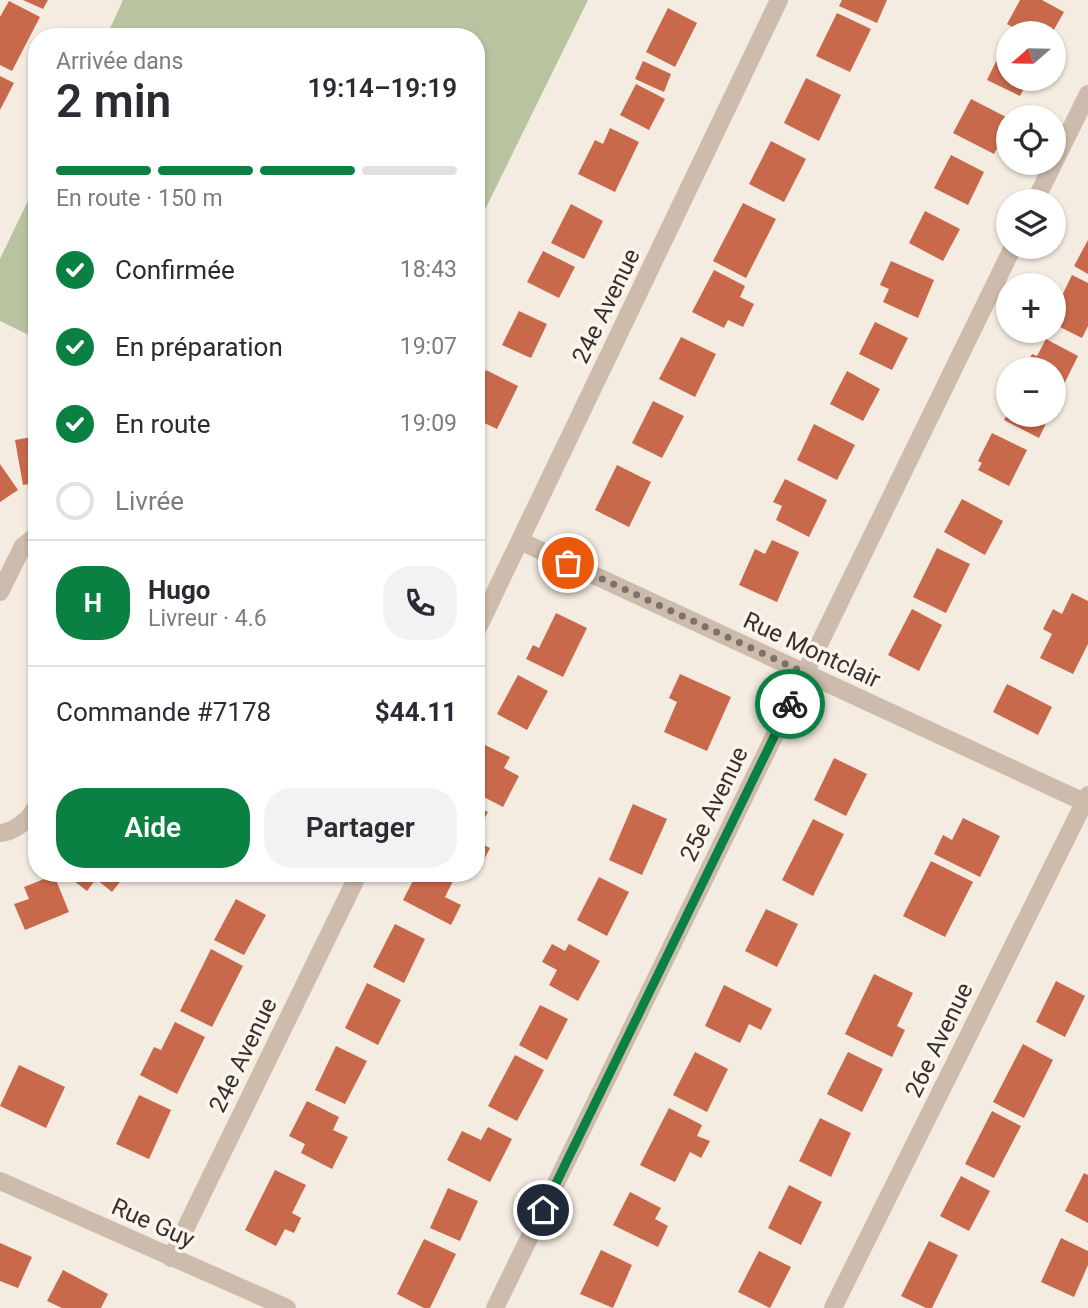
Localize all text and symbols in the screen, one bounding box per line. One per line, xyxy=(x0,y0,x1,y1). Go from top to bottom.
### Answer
north arrow xyxy=(996,21,1066,91)
map controls xyxy=(996,21,1066,427)
text: Arrivée dans xyxy=(56,48,183,75)
text: 19:14–19:19 xyxy=(307,73,457,103)
text: 2 min xyxy=(56,74,171,128)
button: locate xyxy=(996,105,1066,175)
text: En route · 150 m xyxy=(56,185,223,212)
button: layers xyxy=(996,189,1066,259)
street label: 24e Avenue xyxy=(566,244,646,368)
icon: check xyxy=(56,251,94,289)
text: Confirmée xyxy=(115,255,235,285)
text: 18:43 xyxy=(400,256,457,283)
button: + xyxy=(996,273,1066,343)
icon: check xyxy=(56,328,94,366)
text: En préparation xyxy=(115,332,283,362)
text: 19:07 xyxy=(400,333,457,360)
button: − xyxy=(996,357,1066,427)
icon: check xyxy=(56,405,94,443)
text: En route xyxy=(115,409,211,439)
text: 19:09 xyxy=(400,410,457,437)
text: Livrée xyxy=(115,486,184,516)
pin xyxy=(538,533,598,593)
icon: bag xyxy=(549,544,587,582)
button: phone xyxy=(383,566,457,640)
text: Hugo xyxy=(148,575,210,605)
text: H xyxy=(84,588,102,618)
text: Livreur · 4.6 xyxy=(148,605,267,632)
street label: Rue Montclair xyxy=(739,606,885,694)
courier xyxy=(755,669,825,739)
icon: bike xyxy=(771,685,809,723)
text: Commande #7178 xyxy=(56,697,271,727)
text: $44.11 xyxy=(375,697,457,727)
street label: 25e Avenue xyxy=(674,742,754,866)
button: Aide xyxy=(56,788,250,868)
button: Partager xyxy=(264,788,457,868)
street label: 26e Avenue xyxy=(899,978,979,1102)
street label: 24e Avenue xyxy=(203,993,283,1117)
pin xyxy=(513,1180,573,1240)
icon: home xyxy=(524,1191,562,1229)
street label: Rue Guy xyxy=(107,1192,199,1254)

